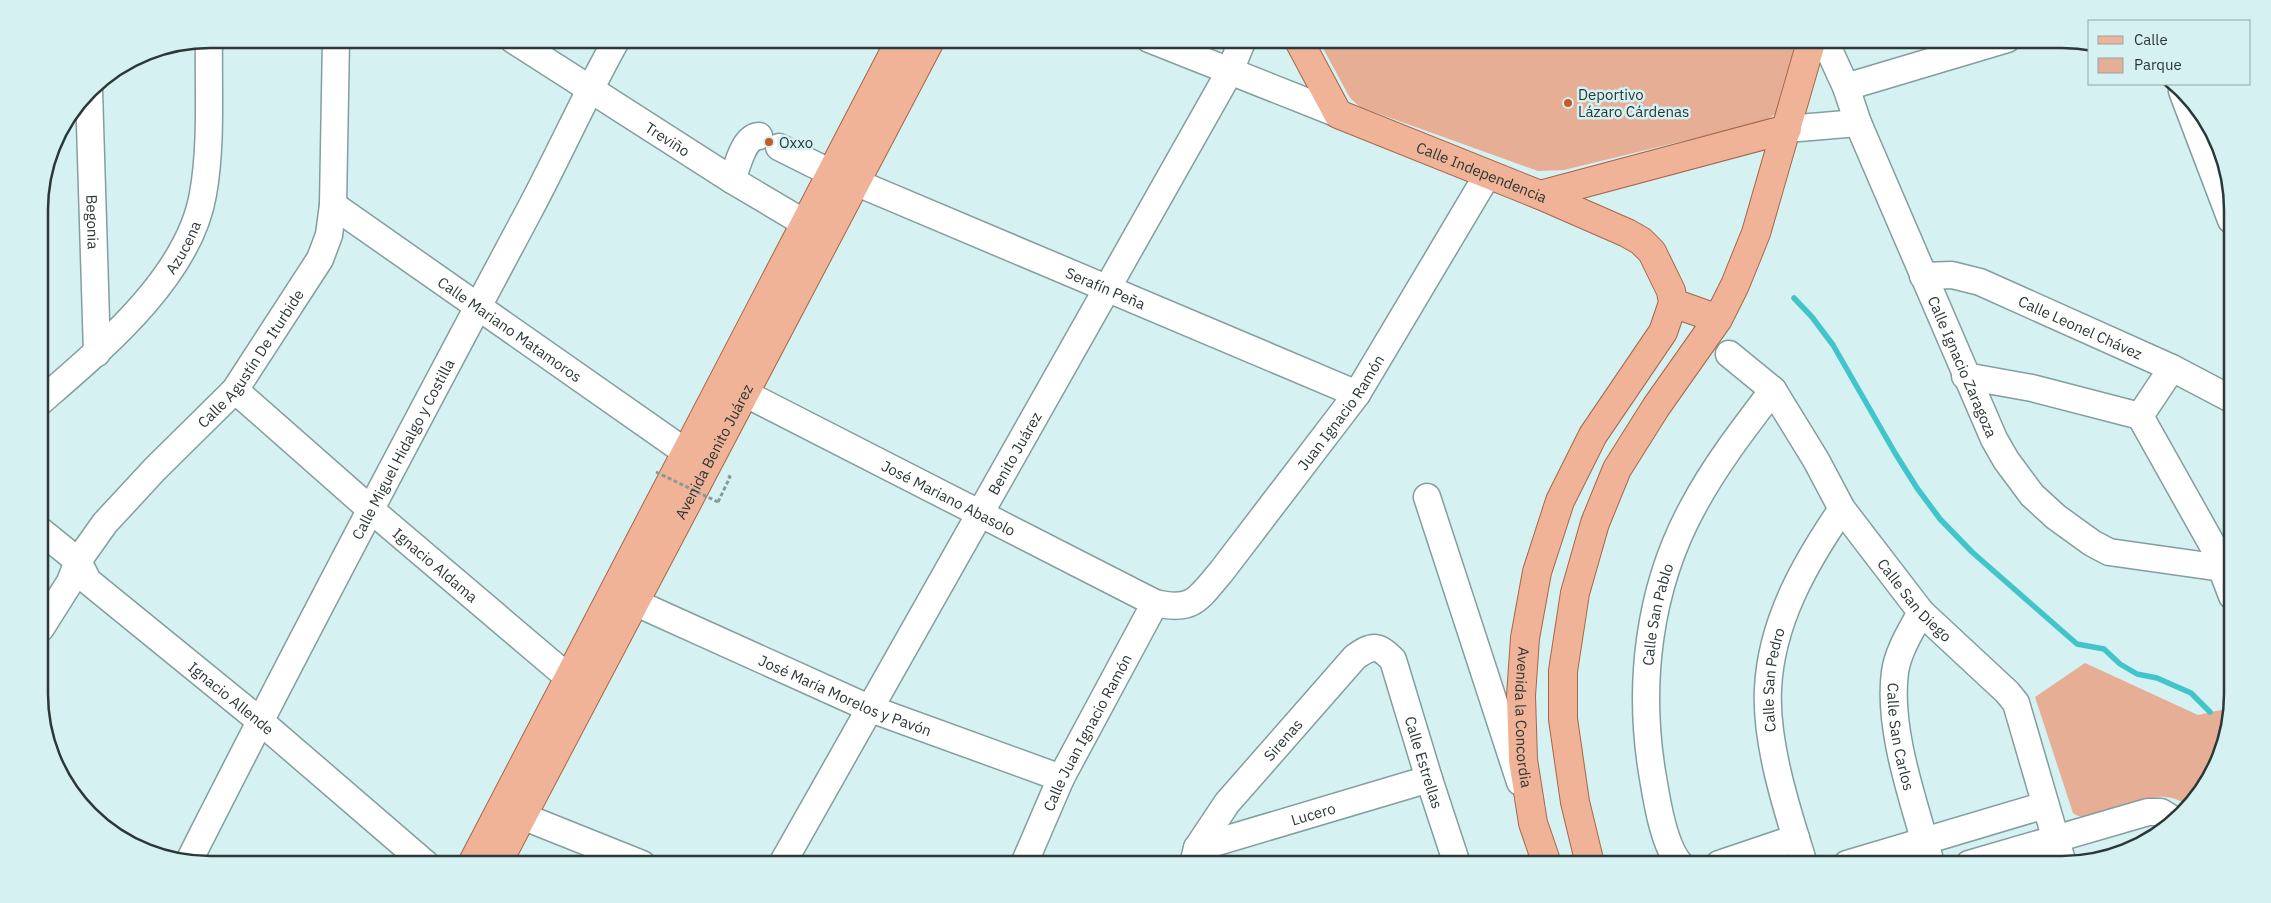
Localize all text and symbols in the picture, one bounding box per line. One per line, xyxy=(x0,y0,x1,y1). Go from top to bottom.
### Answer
legend xyxy=(2088,20,2251,85)
text: Calle xyxy=(2134,30,2168,49)
text: Parque xyxy=(2134,55,2182,74)
place label: Deportivo Lázaro Cárdenas xyxy=(1578,85,1689,121)
marker: Deportivo Lázaro Cárdenas xyxy=(1562,97,1574,109)
street label: Treviño xyxy=(642,117,694,160)
place label: Oxxo xyxy=(779,133,813,152)
marker: Oxxo xyxy=(763,136,775,148)
street label: Calle Independencia xyxy=(1414,137,1550,206)
street label: Begonia xyxy=(83,194,103,250)
street label: Azucena xyxy=(161,218,205,277)
street label: Serafín Peña xyxy=(1063,263,1148,313)
street label: Calle Mariano Matamoros xyxy=(434,272,586,386)
street label: Calle Agustín De Iturbide xyxy=(193,285,308,432)
street label: Calle Leonel Chávez xyxy=(2016,291,2145,363)
street label: Calle Ignacio Zaragoza xyxy=(1924,293,2002,440)
street label: Juan Ignacio Ramón xyxy=(1293,351,1388,474)
street label: Calle Miguel Hidalgo y Costilla xyxy=(347,355,458,543)
street label: Avenida Benito Juárez xyxy=(670,381,757,522)
street label: Benito Juárez xyxy=(983,408,1045,498)
street label: José Mariano Abasolo xyxy=(879,456,1019,540)
street label: Ignacio Aldama xyxy=(389,523,482,606)
street label: Calle San Diego xyxy=(1874,554,1956,645)
street label: Calle San Pablo xyxy=(1638,561,1677,666)
street label: Calle San Pedro xyxy=(1758,625,1788,733)
street label: Avenida la Concordia xyxy=(1511,646,1537,789)
street label: José María Morelos y Pavón xyxy=(756,650,934,740)
street label: Calle Juan Ignacio Ramón xyxy=(1038,650,1136,814)
street label: Ignacio Allende xyxy=(185,657,278,739)
street label: Calle San Carlos xyxy=(1884,682,1919,793)
street label: Sirenas xyxy=(1259,714,1306,765)
street label: Calle Estrellas xyxy=(1401,714,1448,811)
street label: Lucero xyxy=(1288,798,1337,829)

